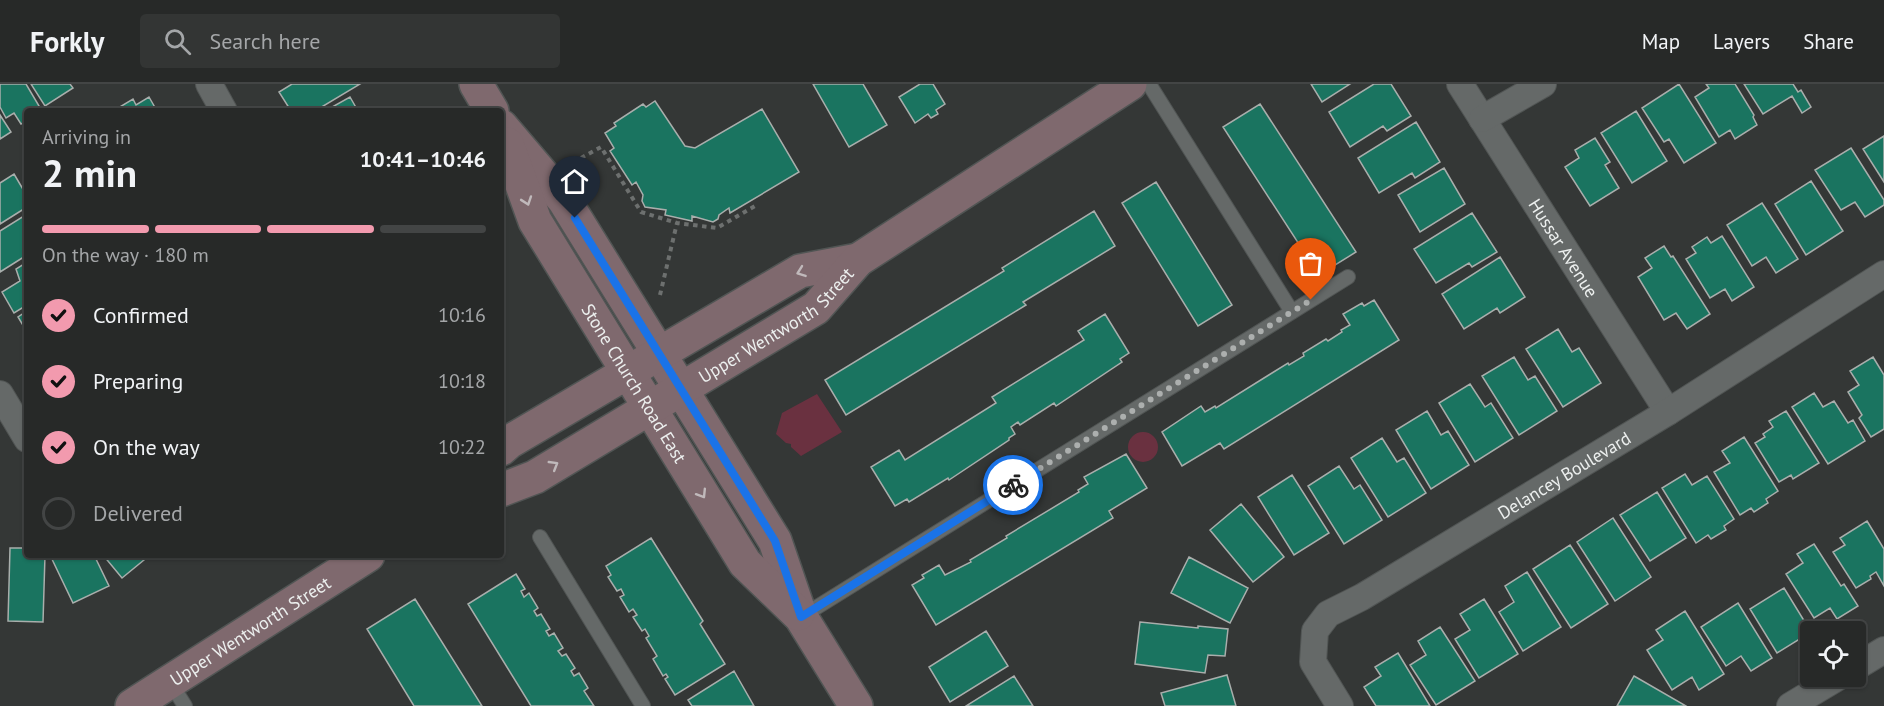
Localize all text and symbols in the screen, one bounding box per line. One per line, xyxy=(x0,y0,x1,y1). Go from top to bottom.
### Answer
search box xyxy=(140,14,560,68)
text: Forkly xyxy=(30,23,104,60)
icon: search xyxy=(161,25,194,58)
text: Search here xyxy=(209,27,320,55)
text: Map xyxy=(1642,28,1680,55)
text: Layers xyxy=(1713,28,1770,55)
text: Share xyxy=(1803,28,1854,55)
text: Arriving in xyxy=(42,124,131,150)
text: 10:41–10:46 xyxy=(360,145,486,173)
text: 2 min xyxy=(42,147,137,198)
pin xyxy=(549,156,600,218)
icon: home xyxy=(558,165,591,198)
street label: Hussar Avenue xyxy=(1524,194,1604,302)
one-way arrow xyxy=(520,195,533,206)
pin xyxy=(1285,238,1336,300)
text: On the way · 180 m xyxy=(42,242,209,268)
icon: bag xyxy=(1294,247,1327,280)
street label: Upper Wentworth Street xyxy=(694,262,858,388)
one-way arrow xyxy=(797,265,807,278)
icon: check xyxy=(42,299,75,332)
street label: Stone Church Road East xyxy=(577,299,692,467)
text: Confirmed xyxy=(93,301,189,329)
text: 10:16 xyxy=(438,302,486,328)
icon: check xyxy=(42,365,75,398)
text: Preparing xyxy=(93,367,183,395)
text: 10:18 xyxy=(438,368,486,394)
street label: Delancey Boulevard xyxy=(1493,426,1635,524)
icon: check xyxy=(42,431,75,464)
text: On the way xyxy=(93,433,200,461)
text: 10:22 xyxy=(438,434,486,460)
courier xyxy=(983,455,1043,515)
one-way arrow xyxy=(548,461,558,473)
icon: bike xyxy=(997,469,1030,502)
one-way arrow xyxy=(694,488,706,498)
text: Delivered xyxy=(93,499,183,527)
street label: Upper Wentworth Street xyxy=(165,571,335,690)
map controls xyxy=(1800,621,1866,687)
button: locate xyxy=(1800,621,1866,687)

